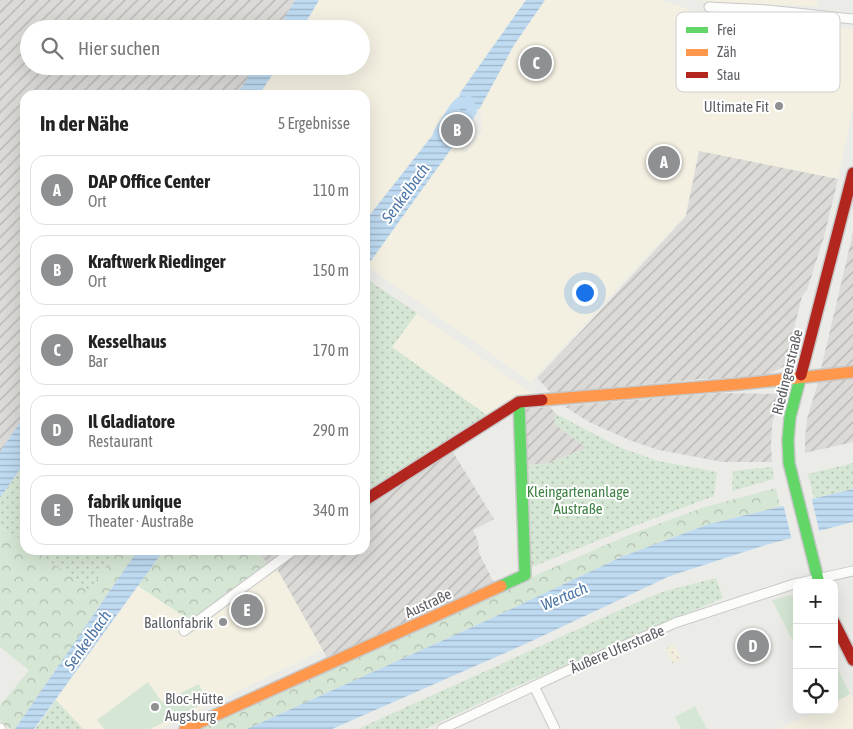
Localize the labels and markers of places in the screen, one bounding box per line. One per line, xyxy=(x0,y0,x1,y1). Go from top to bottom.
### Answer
pin: C xyxy=(520,44,552,82)
place label: Ultimate Fit xyxy=(704,98,769,115)
marker: Ultimate Fit xyxy=(773,100,785,112)
pin: B xyxy=(441,111,473,149)
pin: A xyxy=(648,143,680,181)
pin: E xyxy=(231,591,263,629)
place label: Ballonfabrik xyxy=(144,614,213,631)
marker: Ballonfabrik xyxy=(217,616,229,628)
pin: D xyxy=(737,627,769,665)
place label: Bloc-Hütte Augsburg xyxy=(165,690,224,724)
marker: Bloc-Hütte Augsburg xyxy=(149,701,161,713)

